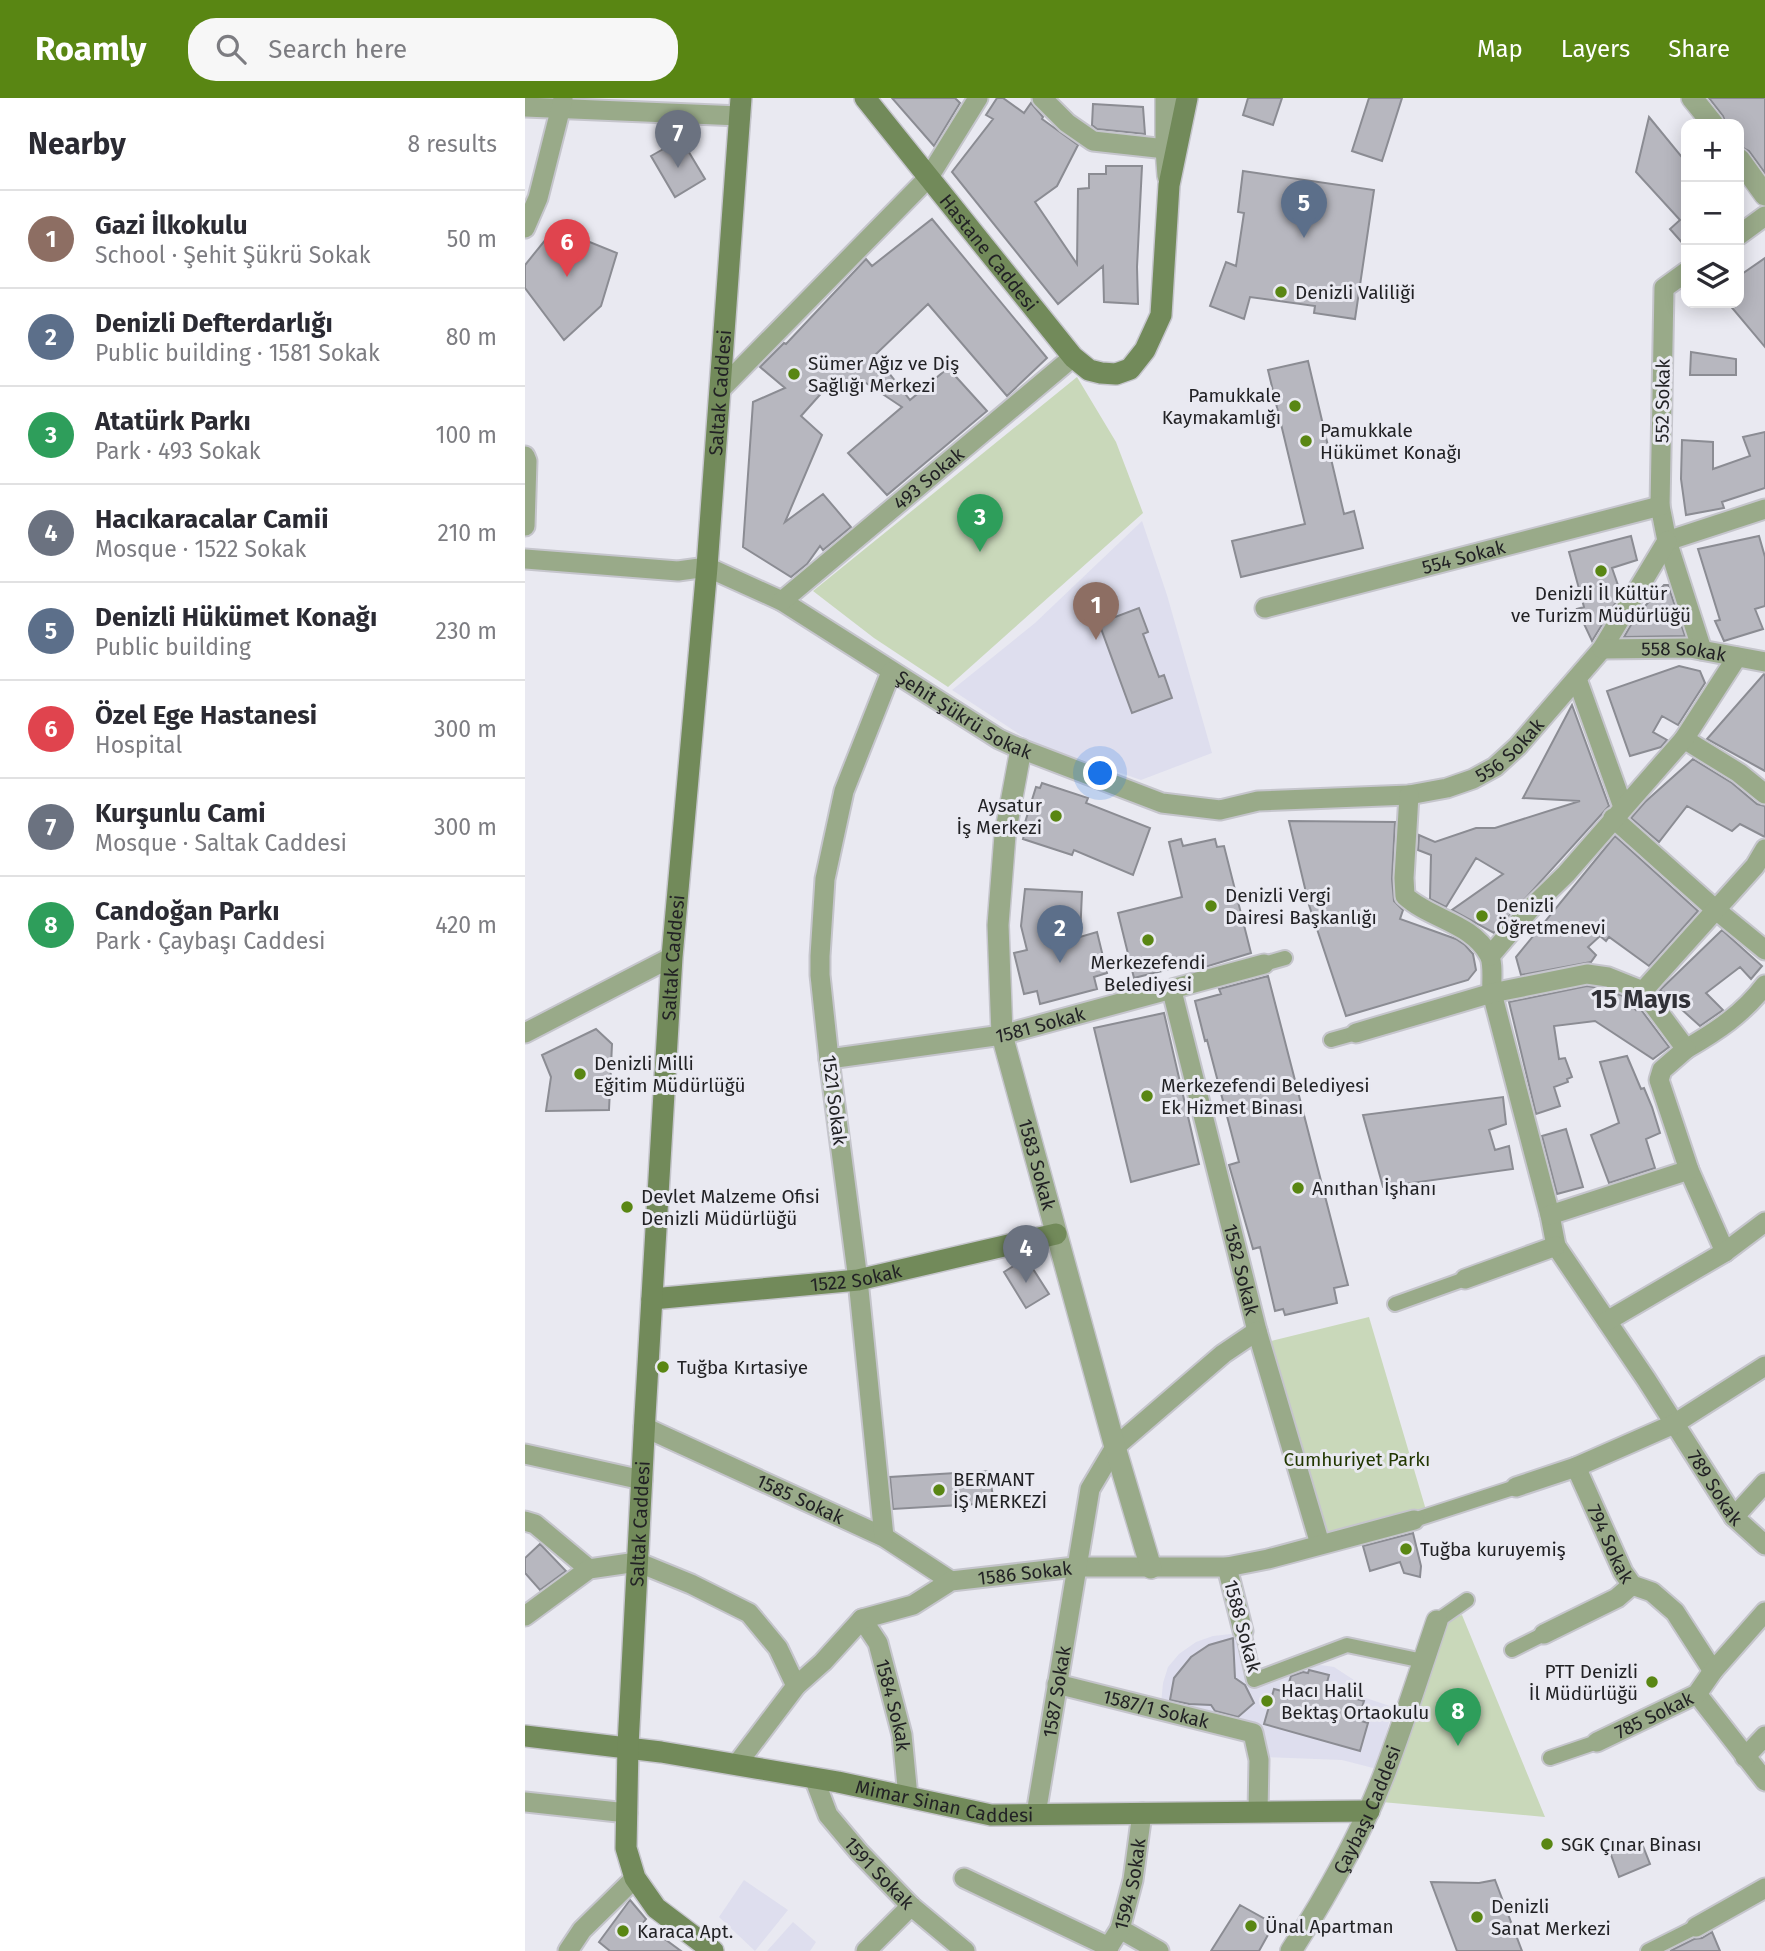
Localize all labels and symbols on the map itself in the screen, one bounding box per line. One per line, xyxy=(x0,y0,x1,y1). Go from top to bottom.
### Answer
pin: 7 xyxy=(655,110,701,168)
pin: 5 xyxy=(1281,180,1327,238)
street label: Hastane Caddesi xyxy=(935,189,1043,316)
pin: 6 xyxy=(544,219,590,277)
place label: Denizli Valiliği xyxy=(1295,281,1415,304)
marker: Denizli Valiliği xyxy=(1273,284,1289,300)
street label: Saltak Caddesi xyxy=(704,329,736,456)
place label: Sümer Ağız ve Diş Sağlığı Merkezi xyxy=(808,352,959,397)
street label: 552 Sokak xyxy=(1650,358,1675,443)
marker: Sümer Ağız ve Diş Sağlığı Merkezi xyxy=(786,366,802,382)
place label: Pamukkale Kaymakamlığı xyxy=(1162,384,1281,429)
marker: Pamukkale Kaymakamlığı xyxy=(1287,398,1303,414)
place label: Pamukkale Hükümet Konağı xyxy=(1320,419,1462,464)
marker: Pamukkale Hükümet Konağı xyxy=(1298,433,1314,449)
street label: 493 Sokak xyxy=(889,442,969,515)
pin: 3 xyxy=(957,494,1003,552)
street label: 554 Sokak xyxy=(1420,535,1508,579)
marker: Denizli İl Kültür ve Turizm Müdürlüğü xyxy=(1593,563,1609,579)
pin: 1 xyxy=(1073,582,1119,640)
place label: Denizli İl Kültür ve Turizm Müdürlüğü xyxy=(1511,582,1691,627)
street label: 558 Sokak xyxy=(1641,636,1728,667)
street label: Şehit Şükrü Sokak xyxy=(892,666,1035,764)
street label: 556 Sokak xyxy=(1471,713,1549,787)
your location xyxy=(1083,756,1117,790)
place label: Aysatur İş Merkezi xyxy=(957,794,1043,839)
marker: Aysatur İş Merkezi xyxy=(1048,808,1064,824)
place label: Denizli Vergi Dairesi Başkanlığı xyxy=(1225,884,1377,929)
street label: Saltak Caddesi xyxy=(657,894,690,1021)
place label: Denizli Öğretmenevi xyxy=(1496,894,1606,939)
marker: Denizli Vergi Dairesi Başkanlığı xyxy=(1203,898,1219,914)
pin: 2 xyxy=(1037,905,1083,963)
marker: Denizli Öğretmenevi xyxy=(1474,908,1490,924)
marker: Merkezefendi Belediyesi xyxy=(1140,932,1156,948)
place label: Merkezefendi Belediyesi xyxy=(1090,951,1206,996)
district label: 15 Mayıs xyxy=(1591,984,1691,1015)
street label: 1581 Sokak xyxy=(994,1002,1088,1048)
place label: Denizli Milli Eğitim Müdürlüğü xyxy=(594,1052,746,1097)
street label: 1521 Sokak xyxy=(818,1054,851,1147)
marker: Denizli Milli Eğitim Müdürlüğü xyxy=(572,1066,588,1082)
place label: Merkezefendi Belediyesi Ek Hizmet Binası xyxy=(1161,1074,1370,1119)
marker: Merkezefendi Belediyesi Ek Hizmet Binası xyxy=(1139,1088,1155,1104)
street label: 1583 Sokak xyxy=(1014,1116,1061,1213)
place label: Anıthan İşhanı xyxy=(1312,1177,1436,1200)
marker: Anıthan İşhanı xyxy=(1290,1180,1306,1196)
place label: Devlet Malzeme Ofisi Denizli Müdürlüğü xyxy=(641,1185,820,1230)
marker: Devlet Malzeme Ofisi Denizli Müdürlüğü xyxy=(619,1199,635,1215)
street label: 1582 Sokak xyxy=(1219,1221,1264,1318)
pin: 4 xyxy=(1003,1225,1049,1283)
street label: 1522 Sokak xyxy=(809,1259,904,1296)
place label: Tuğba Kırtasiye xyxy=(677,1356,808,1379)
marker: Tuğba Kırtasiye xyxy=(655,1359,671,1375)
street label: 789 Sokak xyxy=(1682,1446,1747,1531)
park label: Cumhuriyet Parkı xyxy=(1284,1448,1430,1471)
street label: Saltak Caddesi xyxy=(625,1460,655,1587)
place label: BERMANT İŞ MERKEZİ xyxy=(953,1468,1047,1513)
street label: 1585 Sokak xyxy=(753,1469,848,1529)
marker: BERMANT İŞ MERKEZİ xyxy=(931,1482,947,1498)
street label: 794 Sokak xyxy=(1582,1501,1638,1588)
place label: Tuğba kuruyemiş xyxy=(1420,1538,1566,1561)
marker: Tuğba kuruyemiş xyxy=(1398,1541,1414,1557)
street label: 1586 Sokak xyxy=(977,1556,1073,1590)
street label: 1588 Sokak xyxy=(1219,1577,1266,1675)
street label: 1587 Sokak xyxy=(1038,1644,1076,1739)
street label: 1584 Sokak xyxy=(871,1657,915,1753)
place label: PTT Denizli İl Müdürlüğü xyxy=(1529,1660,1638,1705)
marker: PTT Denizli İl Müdürlüğü xyxy=(1644,1674,1660,1690)
place label: Hacı Halil Bektaş Ortaokulu xyxy=(1281,1679,1429,1724)
street label: 1587/1 Sokak xyxy=(1100,1685,1212,1734)
street label: 785 Sokak xyxy=(1611,1687,1697,1744)
pin: 8 xyxy=(1435,1688,1481,1746)
marker: Hacı Halil Bektaş Ortaokulu xyxy=(1259,1693,1275,1709)
street label: Çaybaşı Caddesi xyxy=(1328,1742,1406,1878)
street label: Mimar Sinan Caddesi xyxy=(853,1775,1034,1827)
street label: 1591 Sokak xyxy=(839,1832,919,1914)
place label: SGK Çınar Binası xyxy=(1561,1833,1702,1856)
marker: SGK Çınar Binası xyxy=(1539,1836,1555,1852)
street label: 1594 Sokak xyxy=(1109,1837,1151,1933)
place label: Denizli Sanat Merkezi xyxy=(1491,1895,1611,1940)
marker: Denizli Sanat Merkezi xyxy=(1469,1909,1485,1925)
place label: Ünal Apartman xyxy=(1265,1915,1394,1938)
marker: Ünal Apartman xyxy=(1243,1918,1259,1934)
place label: Karaca Apt. xyxy=(637,1920,733,1943)
marker: Karaca Apt. xyxy=(615,1923,631,1939)

